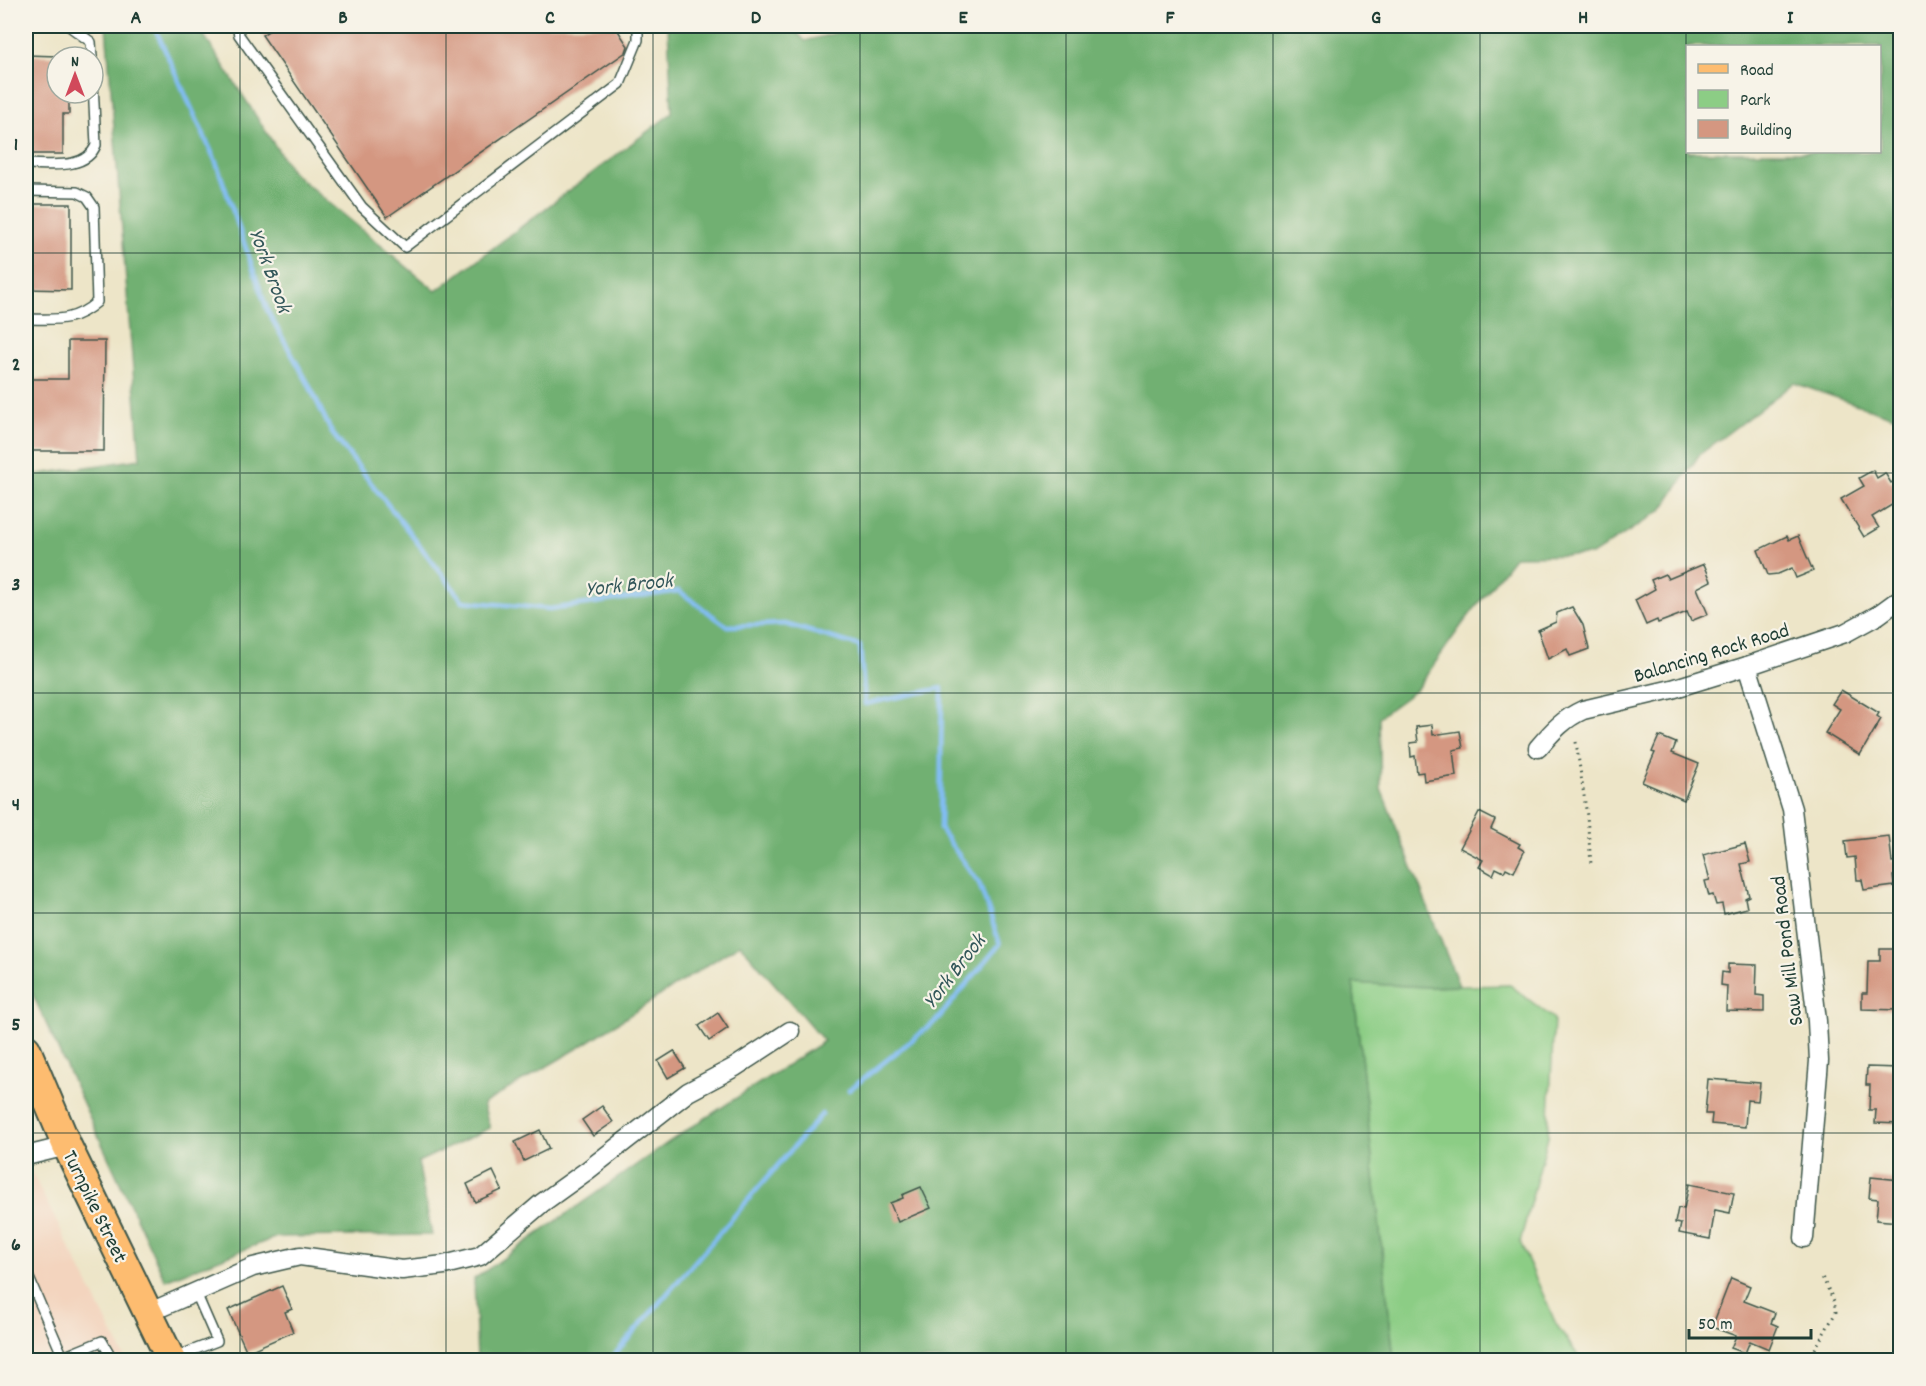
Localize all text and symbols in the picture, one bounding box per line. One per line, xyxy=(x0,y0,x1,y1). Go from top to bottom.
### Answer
text: A xyxy=(131,5,142,33)
text: B xyxy=(338,5,348,33)
text: C xyxy=(545,5,555,33)
text: D xyxy=(751,5,762,33)
text: E xyxy=(958,5,968,33)
text: F xyxy=(1166,5,1176,33)
text: G xyxy=(1371,5,1381,33)
text: H xyxy=(1578,5,1588,33)
text: I xyxy=(1787,5,1794,33)
north arrow xyxy=(45,45,105,105)
legend xyxy=(1686,45,1881,153)
text: N xyxy=(71,51,79,74)
text: Road xyxy=(1740,59,1774,84)
text: Park xyxy=(1740,89,1771,114)
text: Building xyxy=(1740,119,1792,144)
text: 1 xyxy=(14,132,18,160)
water label: York Brook xyxy=(239,225,299,319)
text: 2 xyxy=(12,352,20,380)
water label: York Brook xyxy=(584,566,676,606)
text: 3 xyxy=(12,572,20,600)
street label: Balancing Rock Road xyxy=(1630,617,1793,693)
text: 4 xyxy=(12,792,20,820)
street label: Saw Mill Pond Road xyxy=(1765,874,1813,1027)
water label: York Brook xyxy=(917,927,996,1016)
text: 5 xyxy=(11,1012,21,1040)
street label: Turnpike Street xyxy=(53,1146,134,1269)
text: 6 xyxy=(11,1232,21,1260)
scale bar xyxy=(1689,1302,1810,1340)
text: 50 m xyxy=(1698,1313,1733,1338)

